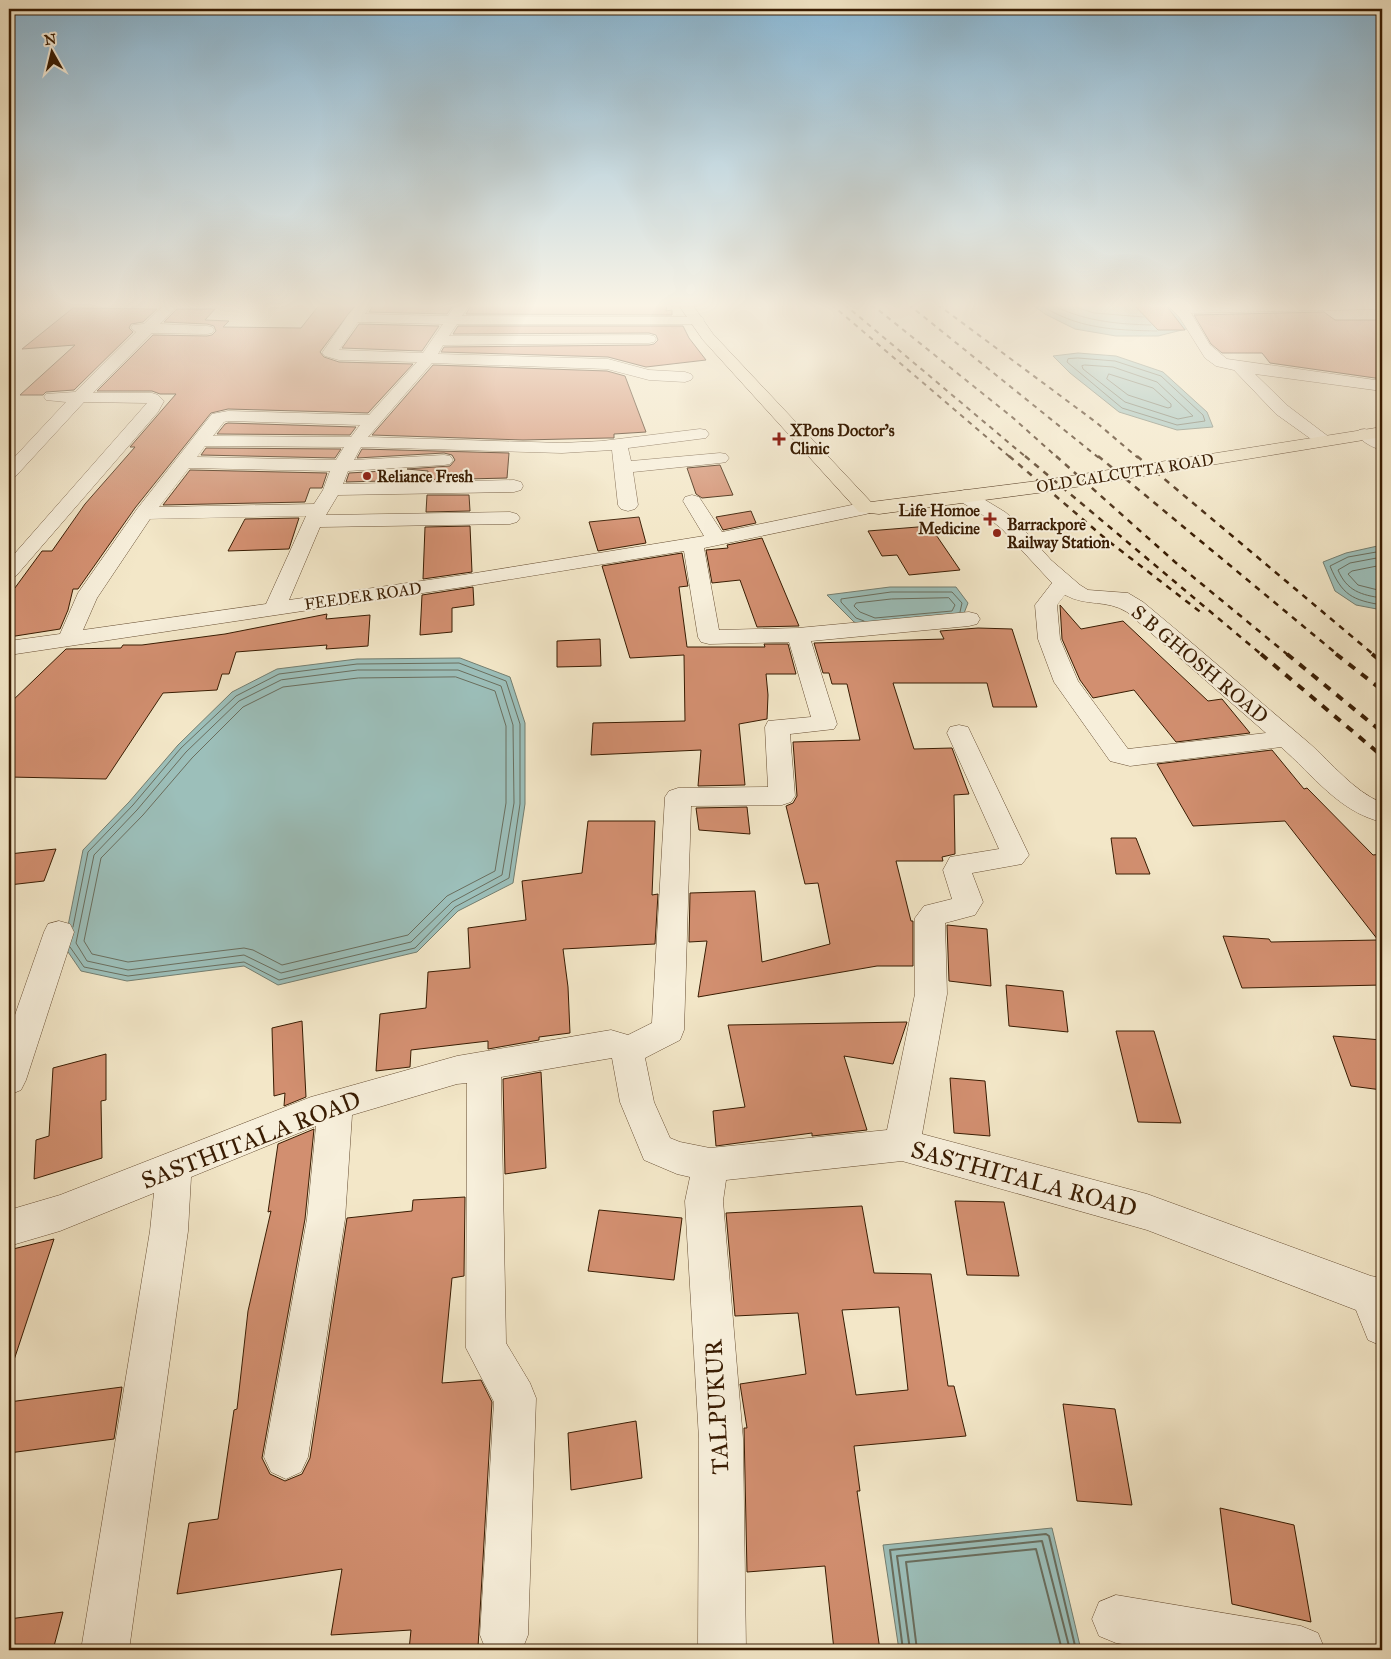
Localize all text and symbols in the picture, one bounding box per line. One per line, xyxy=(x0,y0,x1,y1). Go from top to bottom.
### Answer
north arrow xyxy=(28,28,78,78)
text: N xyxy=(43,30,57,49)
place label: XPons Doctor's Clinic xyxy=(789,421,895,458)
marker: XPons Doctor's Clinic xyxy=(772,432,786,446)
street label: OLD CALCUTTA ROAD xyxy=(1035,450,1215,496)
place label: Reliance Fresh xyxy=(377,467,473,486)
marker: Reliance Fresh xyxy=(361,470,373,482)
place label: Life Homoe Medicine xyxy=(898,501,980,538)
marker: Life Homoe Medicine xyxy=(984,513,996,525)
place label: Barrackpore Railway Station xyxy=(1007,515,1110,553)
marker: Barrackpore Railway Station xyxy=(991,527,1003,539)
street label: FEEDER ROAD xyxy=(303,578,423,614)
street label: S B GHOSH ROAD xyxy=(1127,600,1273,728)
street label: SASTHITALA ROAD xyxy=(137,1084,365,1196)
street label: SASTHITALA ROAD xyxy=(908,1134,1140,1224)
street label: TALPUKUR xyxy=(698,1338,736,1475)

